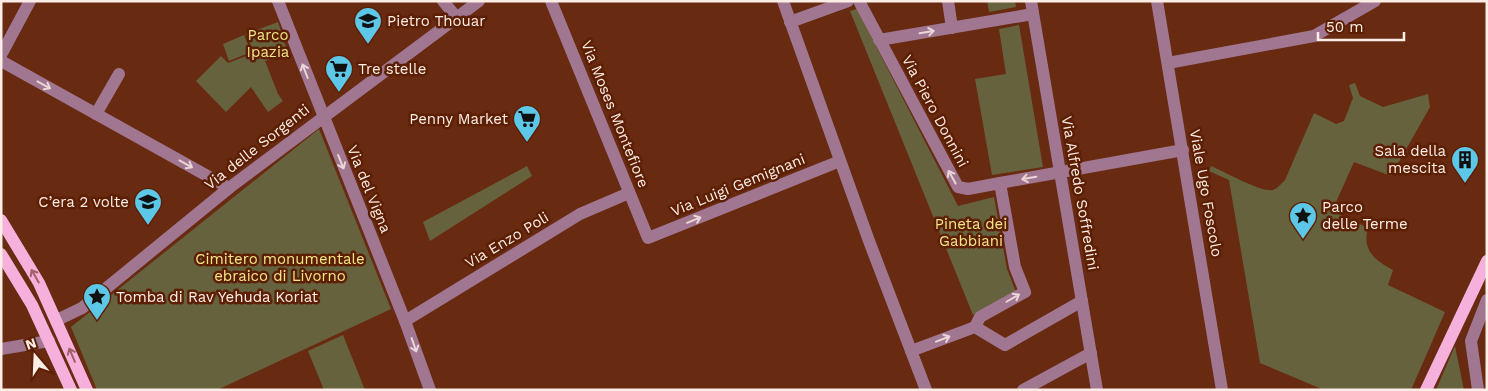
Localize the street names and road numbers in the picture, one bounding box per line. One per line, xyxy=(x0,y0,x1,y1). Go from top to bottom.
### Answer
street label: Via Moses Montefiore xyxy=(577,38,653,190)
street label: Via Piero Donnini xyxy=(898,52,972,170)
street label: Via delle Sorgenti xyxy=(201,100,313,194)
street label: Via Alfredo Soffredini xyxy=(1058,114,1102,272)
street label: Viale Ugo Foscolo xyxy=(1186,128,1226,258)
street label: Via del Vigna xyxy=(343,142,395,236)
street label: Via Luigi Gemignani xyxy=(668,150,808,220)
street label: Via Enzo Poli xyxy=(462,208,552,272)

